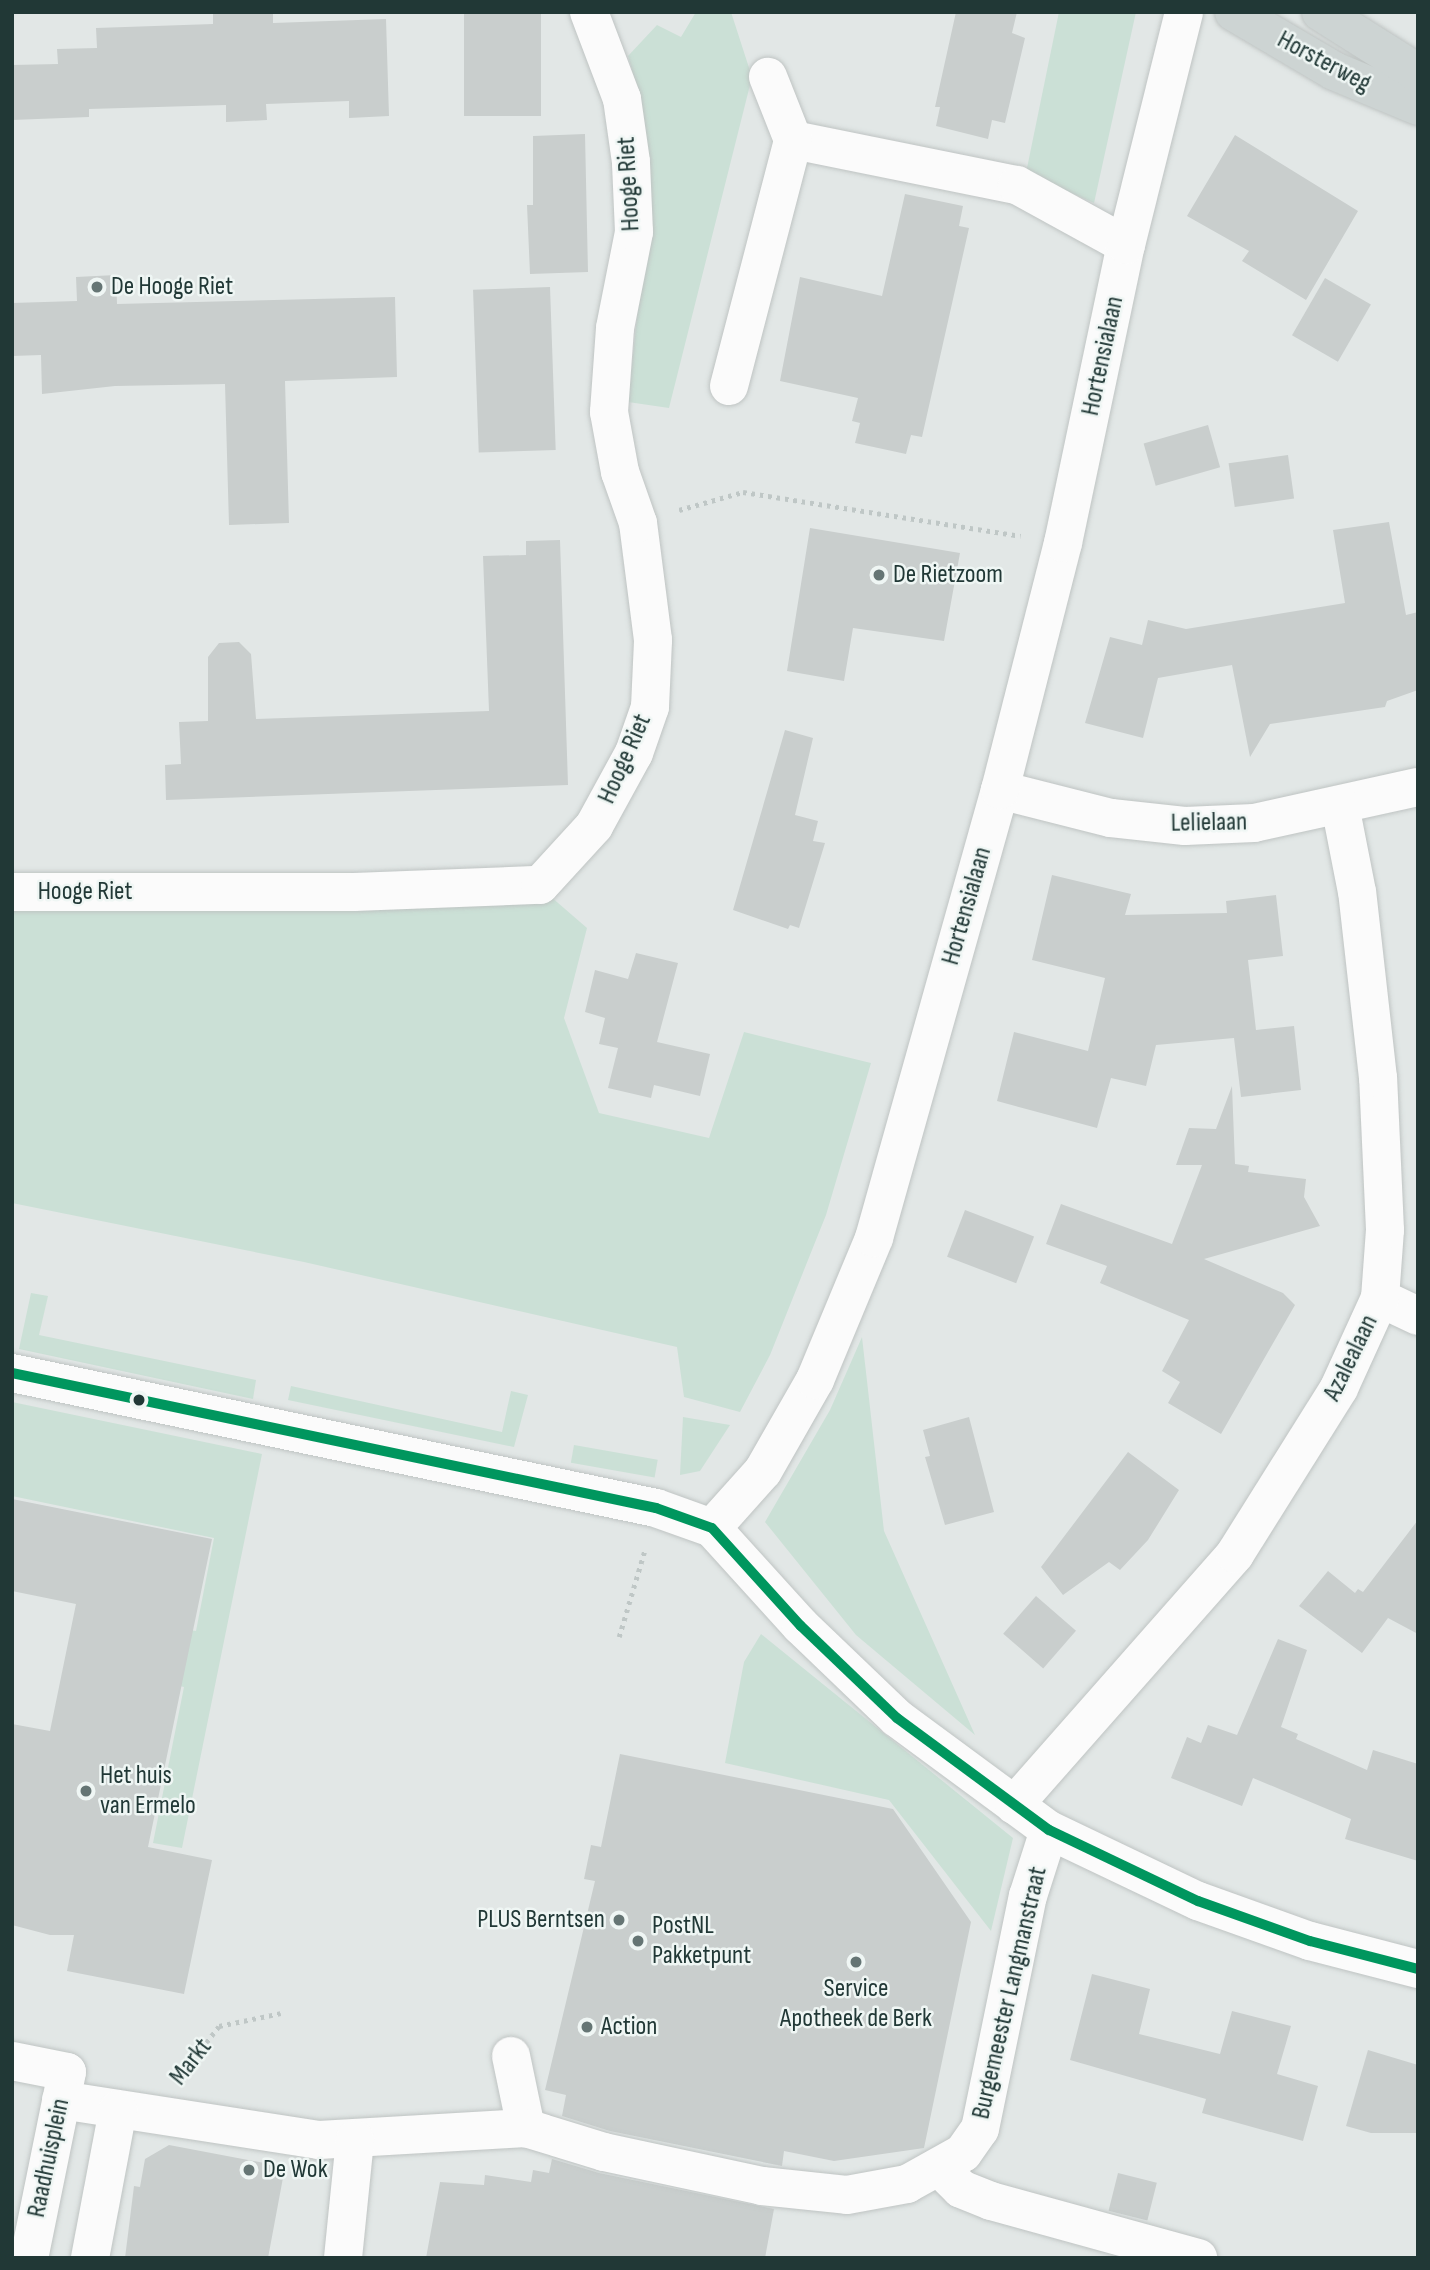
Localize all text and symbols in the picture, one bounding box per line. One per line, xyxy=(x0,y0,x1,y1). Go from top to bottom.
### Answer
street label: Horsterweg xyxy=(1272,24,1376,100)
street label: Hooge Riet xyxy=(611,136,647,232)
place label: De Hooge Riet xyxy=(111,271,233,303)
marker: De Hooge Riet xyxy=(89,279,105,295)
street label: Hortensialaan xyxy=(1075,293,1131,419)
place label: De Rietzoom xyxy=(893,559,1003,591)
marker: De Rietzoom xyxy=(871,567,887,583)
street label: Hooge Riet xyxy=(591,709,659,809)
street label: Lelielaan xyxy=(1171,807,1247,839)
street label: Hortensialaan xyxy=(935,843,999,969)
street label: Hooge Riet xyxy=(38,876,132,908)
street label: Azalealaan xyxy=(1317,1310,1385,1406)
unlabelled marker xyxy=(132,1393,146,1407)
place label: Het huis van Ermelo xyxy=(100,1760,196,1822)
marker: Het huis van Ermelo xyxy=(78,1783,94,1799)
street label: Burgemeester Langmanstraat xyxy=(966,1864,1054,2122)
place label: PLUS Berntsen xyxy=(477,1904,605,1936)
place label: PostNL Pakketpunt xyxy=(652,1910,751,1972)
marker: PLUS Berntsen xyxy=(611,1912,627,1928)
marker: PostNL Pakketpunt xyxy=(630,1933,646,1949)
marker: Service Apotheek de Berk xyxy=(848,1954,864,1970)
place label: Service Apotheek de Berk xyxy=(780,1973,932,2035)
place label: Action xyxy=(601,2011,657,2043)
marker: Action xyxy=(579,2019,595,2035)
street label: Markt xyxy=(163,2032,219,2092)
street label: Raadhuisplein xyxy=(21,2096,77,2220)
place label: De Wok xyxy=(263,2154,328,2186)
marker: De Wok xyxy=(241,2162,257,2178)

